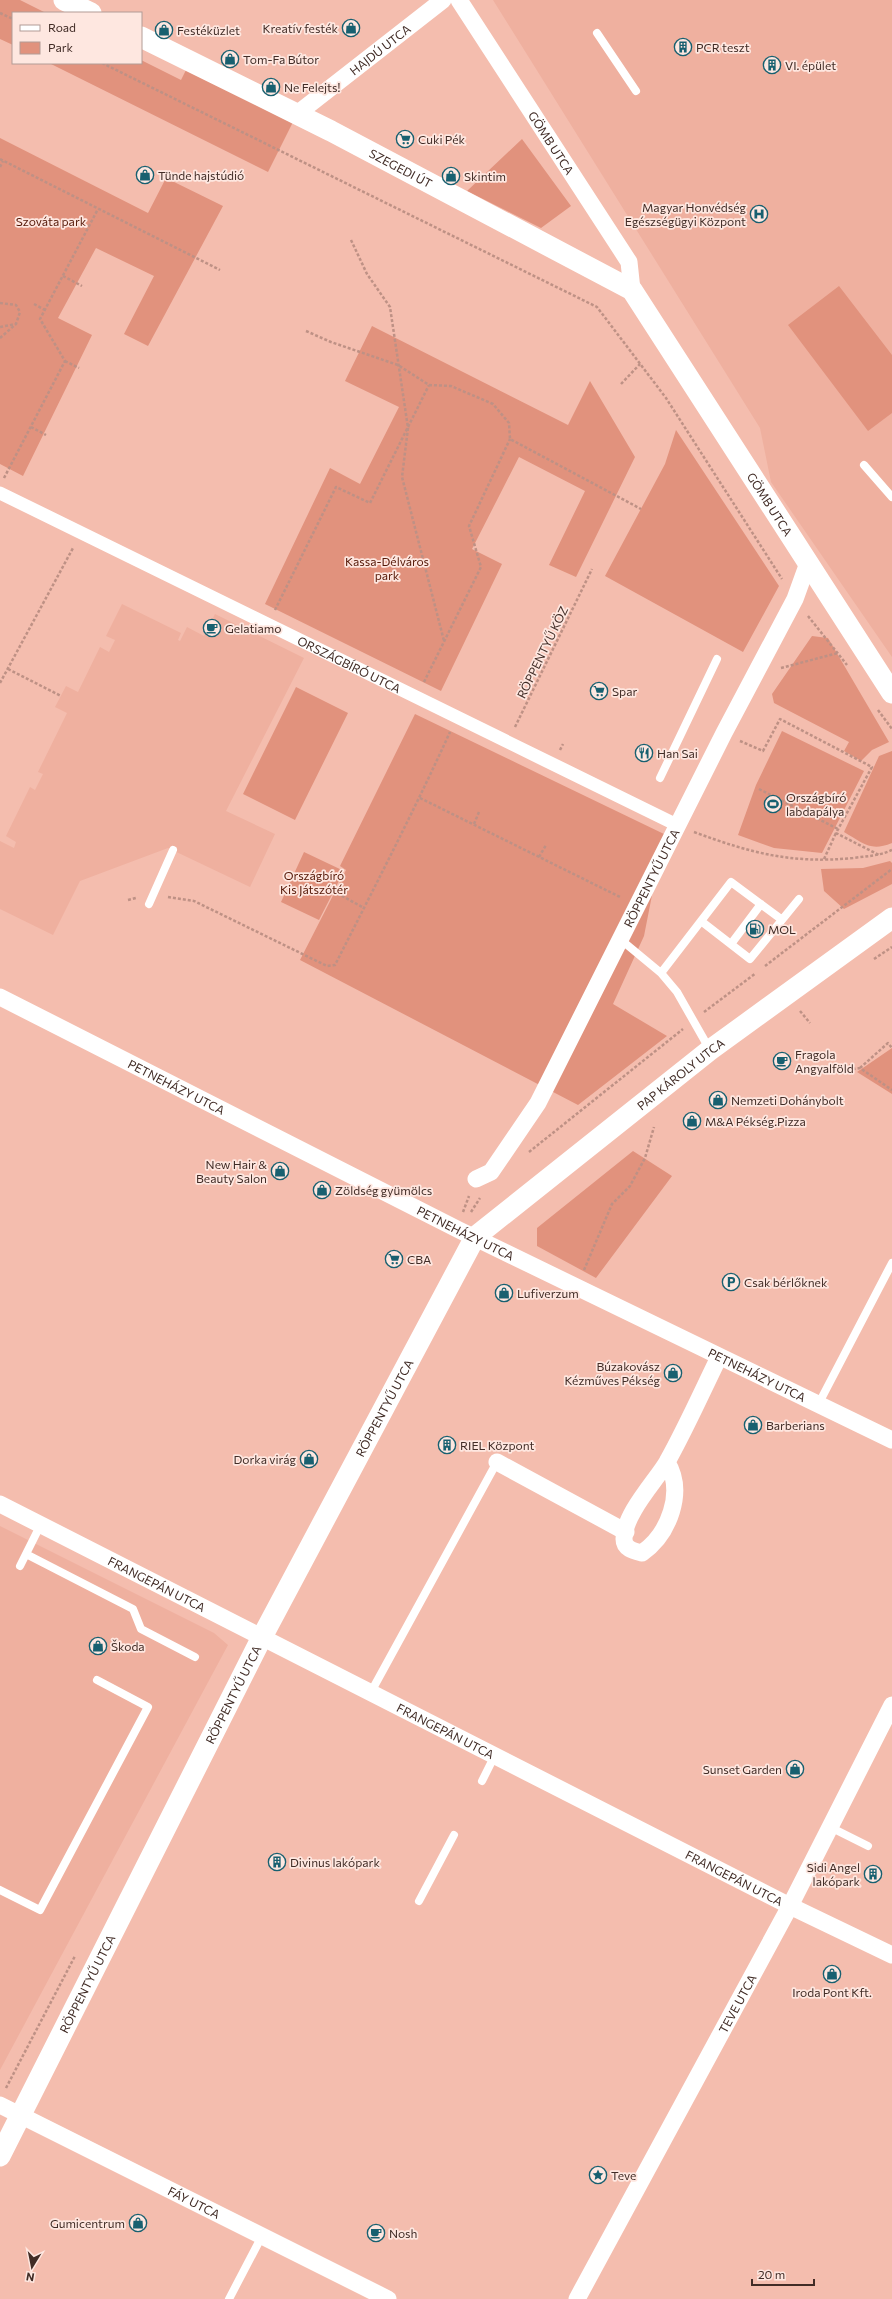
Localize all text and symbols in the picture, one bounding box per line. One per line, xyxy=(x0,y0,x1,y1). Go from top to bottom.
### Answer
legend xyxy=(12,12,142,64)
shop icon: Kreatív festék xyxy=(341,18,361,38)
text: Road xyxy=(48,20,76,34)
shop icon: Festéküzlet xyxy=(154,20,174,40)
place label: Kreatív festék xyxy=(262,21,338,35)
street label: HAJDÚ UTCA xyxy=(347,21,413,77)
place label: Festéküzlet xyxy=(177,23,240,37)
building icon: PCR teszt xyxy=(673,37,693,57)
text: Park xyxy=(48,40,74,54)
place label: PCR teszt xyxy=(696,40,750,54)
shop icon: Tom-Fa Bútor xyxy=(220,49,240,69)
place label: Tom-Fa Bútor xyxy=(243,52,319,66)
building icon: VI. épület xyxy=(762,55,782,75)
place label: VI. épület xyxy=(785,58,836,72)
shop icon: Ne Felejts! xyxy=(261,77,281,97)
place label: Ne Felejts! xyxy=(284,80,340,94)
street label: GÖMB UTCA xyxy=(526,108,577,177)
supermarket icon: Cuki Pék xyxy=(395,129,415,149)
place label: Cuki Pék xyxy=(418,132,465,146)
street label: SZEGEDI ÚT xyxy=(367,146,435,190)
shop icon: Tünde hajstúdió xyxy=(135,165,155,185)
shop icon: Skintim xyxy=(441,166,461,186)
place label: Tünde hajstúdió xyxy=(158,168,244,182)
place label: Skintim xyxy=(464,169,506,183)
place label: Magyar Honvédség Egészségügyi Központ xyxy=(625,200,746,228)
hospital icon: Magyar Honvédség Egészségügyi Központ xyxy=(749,204,769,224)
park label: Szováta park xyxy=(16,214,87,228)
street label: GÖMB UTCA xyxy=(744,470,796,538)
park label: Kassa-Délváros park xyxy=(345,554,429,582)
street label: RÖPPENTYŰ KÖZ xyxy=(514,604,570,700)
cafe icon: Gelatiamo xyxy=(202,618,222,638)
place label: Gelatiamo xyxy=(225,621,281,635)
street label: ORSZÁGBÍRÓ UTCA xyxy=(295,633,403,696)
supermarket icon: Spar xyxy=(589,681,609,701)
place label: Spar xyxy=(612,684,637,698)
restaurant icon: Han Sai xyxy=(634,743,654,763)
place label: Han Sai xyxy=(657,746,698,760)
place label: Országbíró labdapálya xyxy=(786,790,846,818)
sports icon: Országbíró labdapálya xyxy=(763,794,783,814)
street label: RÖPPENTYŰ UTCA xyxy=(621,826,682,929)
park label: Országbíró Kis Játszótér xyxy=(280,868,348,897)
fuel station icon: MOL xyxy=(745,919,765,939)
place label: MOL xyxy=(768,922,796,936)
street label: PAP KÁROLY UTCA xyxy=(634,1035,727,1112)
place label: Fragola Angyalföld xyxy=(795,1047,854,1075)
cafe icon: Fragola Angyalföld xyxy=(772,1051,792,1071)
street label: PETNEHÁZY UTCA xyxy=(126,1056,227,1117)
shop icon: Nemzeti Dohánybolt xyxy=(708,1090,728,1110)
place label: Nemzeti Dohánybolt xyxy=(731,1093,844,1107)
shop icon: M&A Pékség.Pizza xyxy=(682,1111,702,1131)
place label: M&A Pékség.Pizza xyxy=(705,1114,806,1128)
place label: New Hair & Beauty Salon xyxy=(196,1157,267,1185)
shop icon: New Hair & Beauty Salon xyxy=(270,1161,290,1181)
shop icon: Zöldség gyümölcs xyxy=(312,1180,332,1200)
place label: Zöldség gyümölcs xyxy=(335,1183,432,1197)
street label: PETNEHÁZY UTCA xyxy=(415,1203,517,1263)
supermarket icon: CBA xyxy=(384,1249,404,1269)
place label: CBA xyxy=(407,1252,431,1266)
parking icon: Csak bérlőknek xyxy=(721,1272,741,1292)
place label: Csak bérlőknek xyxy=(744,1275,828,1289)
shop icon: Lufiverzum xyxy=(494,1283,514,1303)
place label: Lufiverzum xyxy=(517,1286,579,1300)
street label: PETNEHÁZY UTCA xyxy=(706,1345,808,1404)
street label: RÖPPENTYŰ UTCA xyxy=(352,1357,416,1459)
place label: Búzakovász Kézműves Pékség xyxy=(564,1359,660,1387)
shop icon: Búzakovász Kézműves Pékség xyxy=(663,1363,683,1383)
shop icon: Barberians xyxy=(743,1415,763,1435)
place label: Barberians xyxy=(766,1418,825,1432)
building icon: RIEL Központ xyxy=(437,1435,457,1455)
place label: RIEL Központ xyxy=(460,1438,535,1452)
shop icon: Dorka virág xyxy=(299,1449,319,1469)
place label: Dorka virág xyxy=(233,1452,296,1466)
street label: FRANGEPÁN UTCA xyxy=(106,1553,208,1614)
shop icon: Škoda xyxy=(88,1636,108,1656)
place label: Škoda xyxy=(111,1639,145,1653)
street label: RÖPPENTYŰ UTCA xyxy=(202,1643,264,1746)
street label: FRANGEPÁN UTCA xyxy=(395,1700,497,1761)
shop icon: Sunset Garden xyxy=(785,1759,805,1779)
place label: Sunset Garden xyxy=(703,1762,782,1776)
street label: FRANGEPÁN UTCA xyxy=(683,1847,785,1908)
building icon: Divinus lakópark xyxy=(267,1852,287,1872)
place label: Divinus lakópark xyxy=(290,1855,380,1869)
place label: Sidi Angel lakópark xyxy=(807,1860,860,1888)
building icon: Sidi Angel lakópark xyxy=(863,1864,883,1884)
street label: RÖPPENTYŰ UTCA xyxy=(56,1932,118,2035)
shop icon: Iroda Pont Kft. xyxy=(822,1964,842,1984)
street label: TEVE UTCA xyxy=(715,1972,759,2036)
place label: Iroda Pont Kft. xyxy=(792,1985,872,1999)
place icon: Teve xyxy=(588,2165,608,2185)
place label: Teve xyxy=(611,2168,636,2182)
street label: FÁY UTCA xyxy=(166,2183,222,2221)
shop icon: Gumicentrum xyxy=(128,2213,148,2233)
place label: Gumicentrum xyxy=(50,2216,125,2230)
cafe icon: Nosh xyxy=(366,2223,386,2243)
place label: Nosh xyxy=(389,2226,417,2240)
north arrow xyxy=(12,2247,52,2287)
scale bar xyxy=(752,2261,814,2287)
text: 20 m xyxy=(758,2267,785,2281)
text: N xyxy=(25,2270,35,2284)

